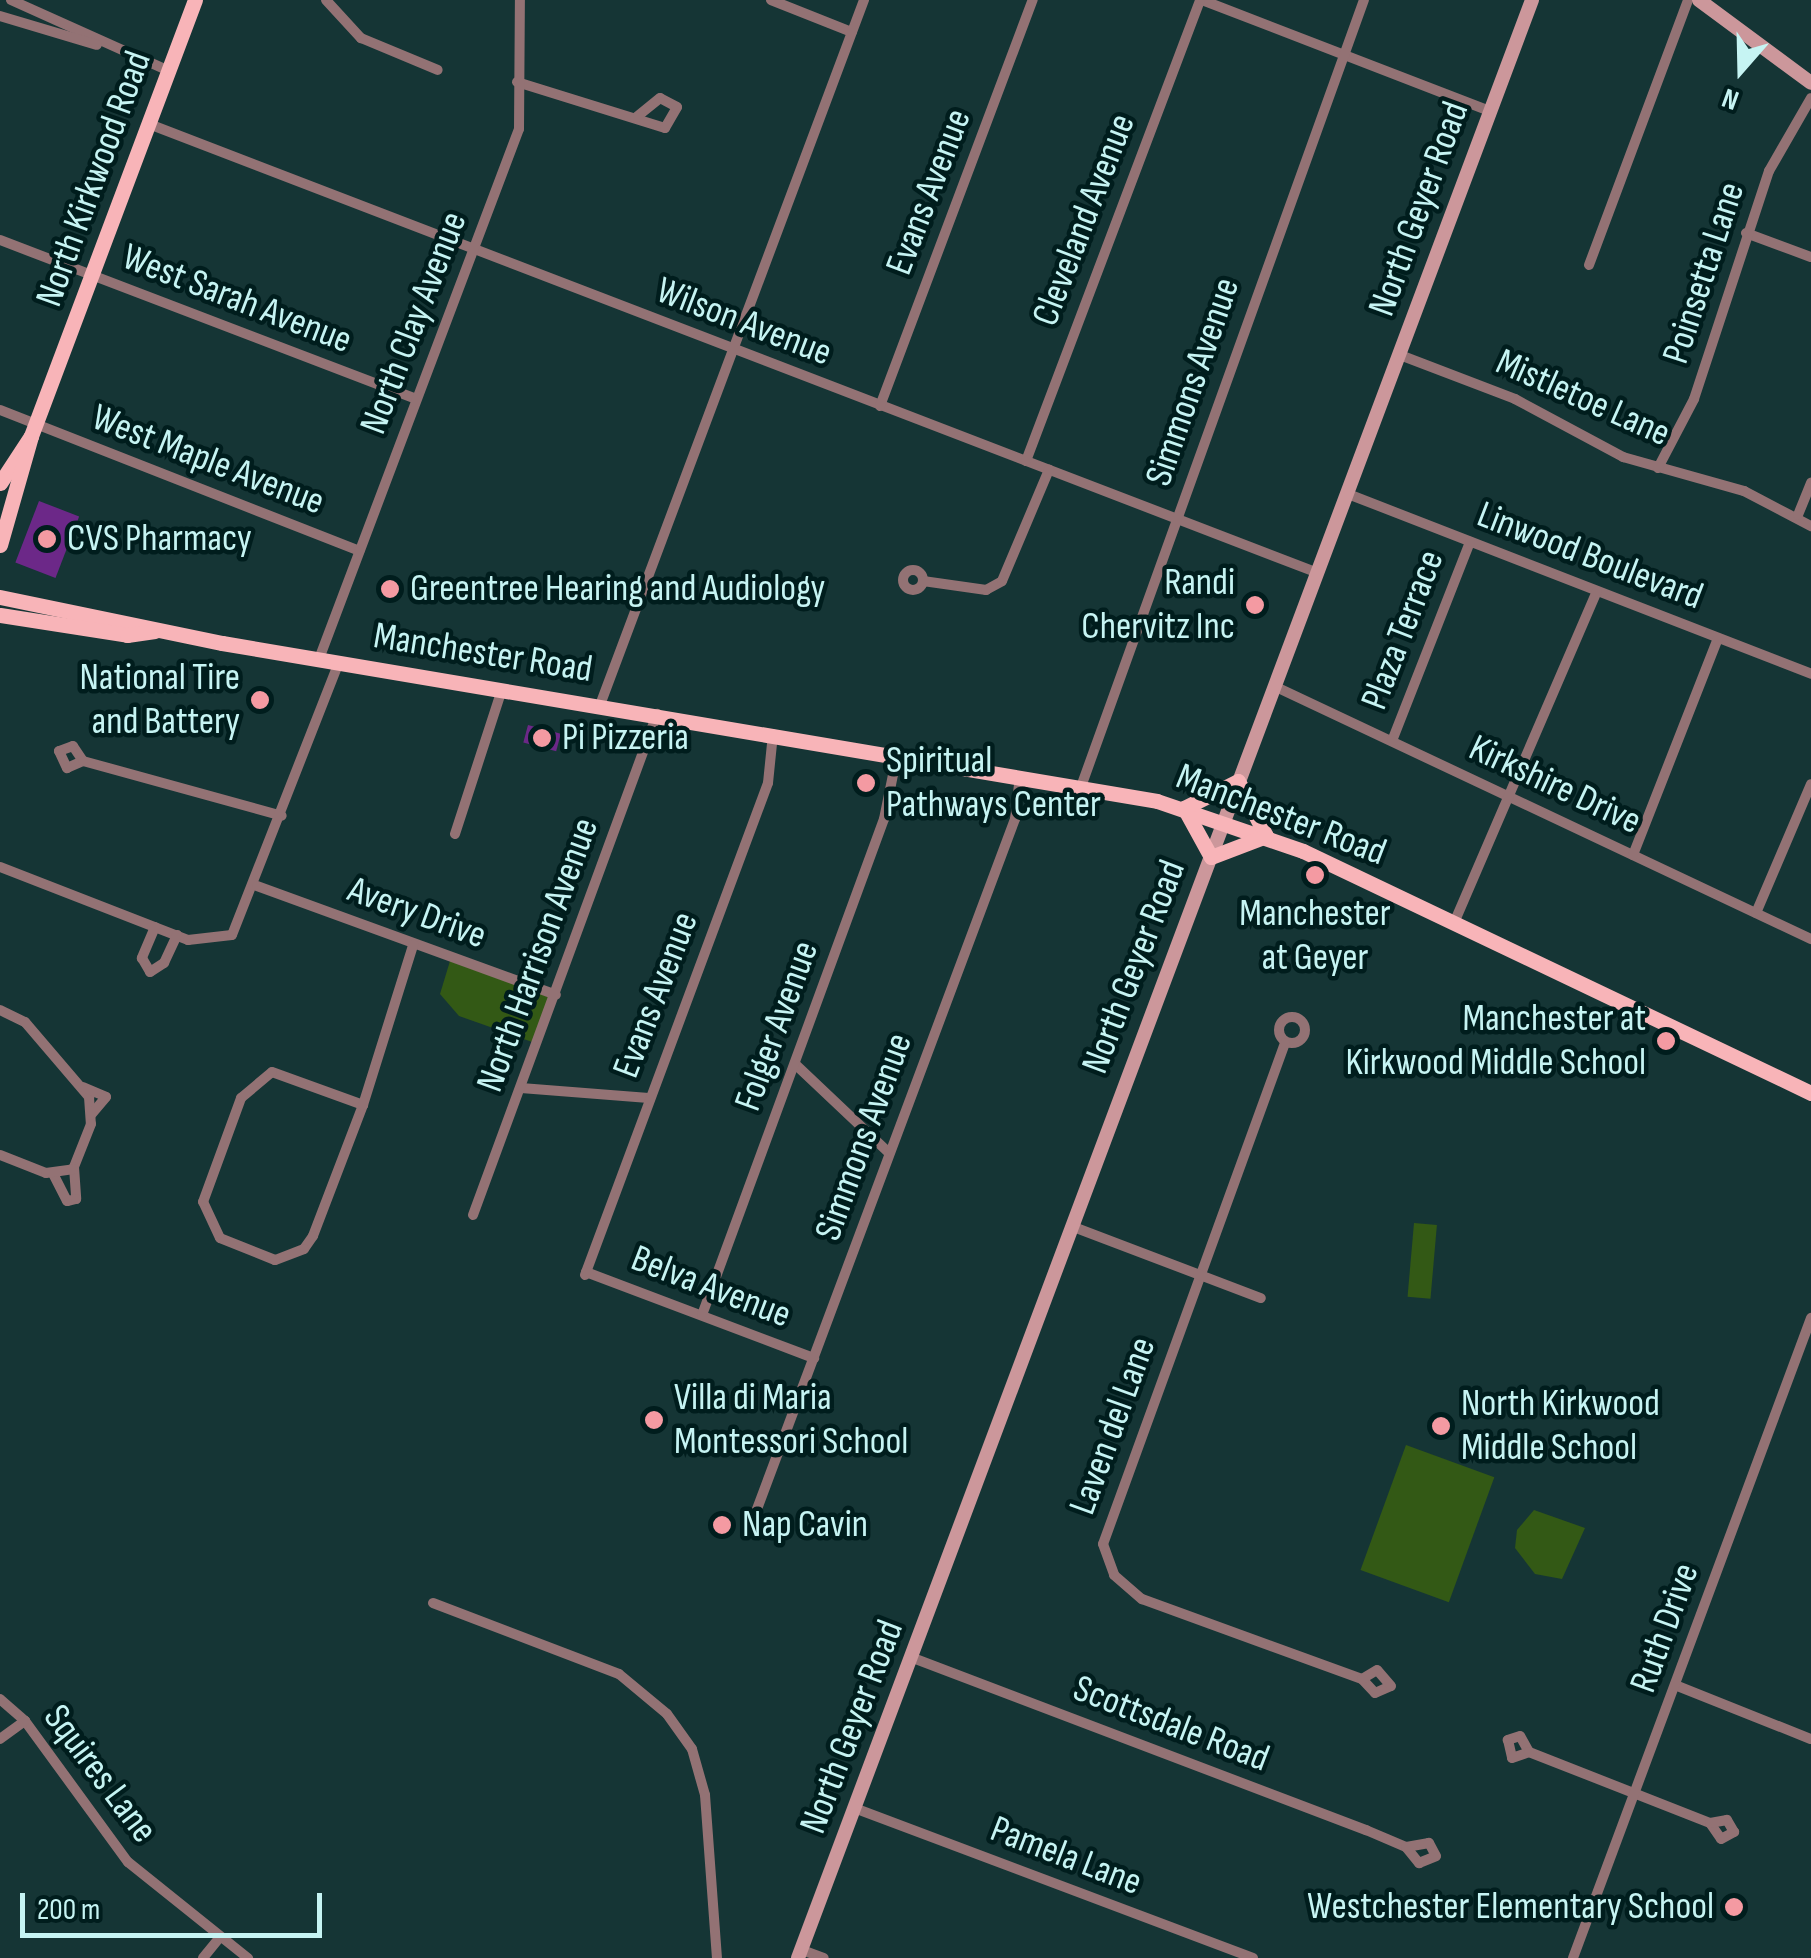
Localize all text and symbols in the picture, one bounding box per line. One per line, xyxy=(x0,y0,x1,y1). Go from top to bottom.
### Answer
north arrow xyxy=(1691,20,1791,120)
street label: North Kirkwood Road xyxy=(27,45,161,313)
text: N xyxy=(1718,81,1743,117)
street label: North Geyer Road xyxy=(1359,96,1479,322)
street label: Evans Avenue xyxy=(877,103,981,281)
street label: Cleveland Avenue xyxy=(1023,108,1145,332)
street label: Poinsetta Lane xyxy=(1653,177,1755,369)
street label: North Clay Avenue xyxy=(351,206,477,440)
street label: West Sarah Avenue xyxy=(116,234,358,364)
street label: Wilson Avenue xyxy=(650,268,838,376)
street label: Simmons Avenue xyxy=(1136,272,1250,492)
street label: Mistletoe Lane xyxy=(1489,339,1677,457)
street label: West Maple Avenue xyxy=(86,395,330,525)
street label: Linwood Boulevard xyxy=(1471,492,1709,620)
place label: CVS Pharmacy xyxy=(67,516,252,562)
marker: CVS Pharmacy xyxy=(36,528,58,550)
street label: Plaza Terrace xyxy=(1352,544,1454,716)
place label: Randi Chervitz Inc xyxy=(1081,560,1235,649)
place label: Greentree Hearing and Audiology xyxy=(410,566,825,612)
marker: Greentree Hearing and Audiology xyxy=(379,578,401,600)
marker: Randi Chervitz Inc xyxy=(1244,594,1266,616)
street label: Manchester Road xyxy=(370,613,596,693)
place label: National Tire and Battery xyxy=(79,655,240,744)
marker: National Tire and Battery xyxy=(249,689,271,711)
place label: Pi Pizzeria xyxy=(562,715,689,761)
street label: Kirkshire Drive xyxy=(1462,725,1648,845)
marker: Pi Pizzeria xyxy=(531,727,553,749)
place label: Spiritual Pathways Center xyxy=(886,738,1101,828)
street label: Manchester Road xyxy=(1170,754,1392,876)
marker: Spiritual Pathways Center xyxy=(855,772,877,794)
street label: North Harrison Avenue xyxy=(467,812,609,1098)
street label: North Geyer Road xyxy=(1073,854,1195,1080)
marker: Manchester at Geyer xyxy=(1304,864,1326,886)
street label: Avery Drive xyxy=(342,867,492,959)
place label: Manchester at Geyer xyxy=(1239,891,1391,981)
street label: Evans Avenue xyxy=(604,906,708,1084)
street label: Folger Avenue xyxy=(725,935,829,1117)
place label: Manchester at Kirkwood Middle School xyxy=(1345,996,1646,1086)
street label: Simmons Avenue xyxy=(806,1027,922,1247)
marker: Manchester at Kirkwood Middle School xyxy=(1655,1030,1677,1052)
street label: Belva Avenue xyxy=(625,1236,797,1338)
street label: Laven del Lane xyxy=(1060,1331,1166,1521)
place label: Villa di Maria Montessori School xyxy=(674,1375,908,1465)
place label: North Kirkwood Middle School xyxy=(1461,1381,1660,1470)
marker: Villa di Maria Montessori School xyxy=(643,1409,665,1431)
marker: North Kirkwood Middle School xyxy=(1430,1415,1452,1437)
place label: Nap Cavin xyxy=(742,1502,868,1548)
marker: Nap Cavin xyxy=(711,1514,733,1536)
street label: Ruth Drive xyxy=(1621,1557,1709,1699)
street label: North Geyer Road xyxy=(791,1614,913,1840)
street label: Scottsdale Road xyxy=(1067,1666,1275,1782)
street label: Squires Lane xyxy=(33,1696,167,1852)
street label: Pamela Lane xyxy=(984,1806,1148,1906)
scale bar xyxy=(25,1873,328,1935)
place label: Westchester Elementary School xyxy=(1307,1884,1714,1930)
text: 200 m xyxy=(37,1892,100,1928)
marker: Westchester Elementary School xyxy=(1723,1896,1745,1918)

